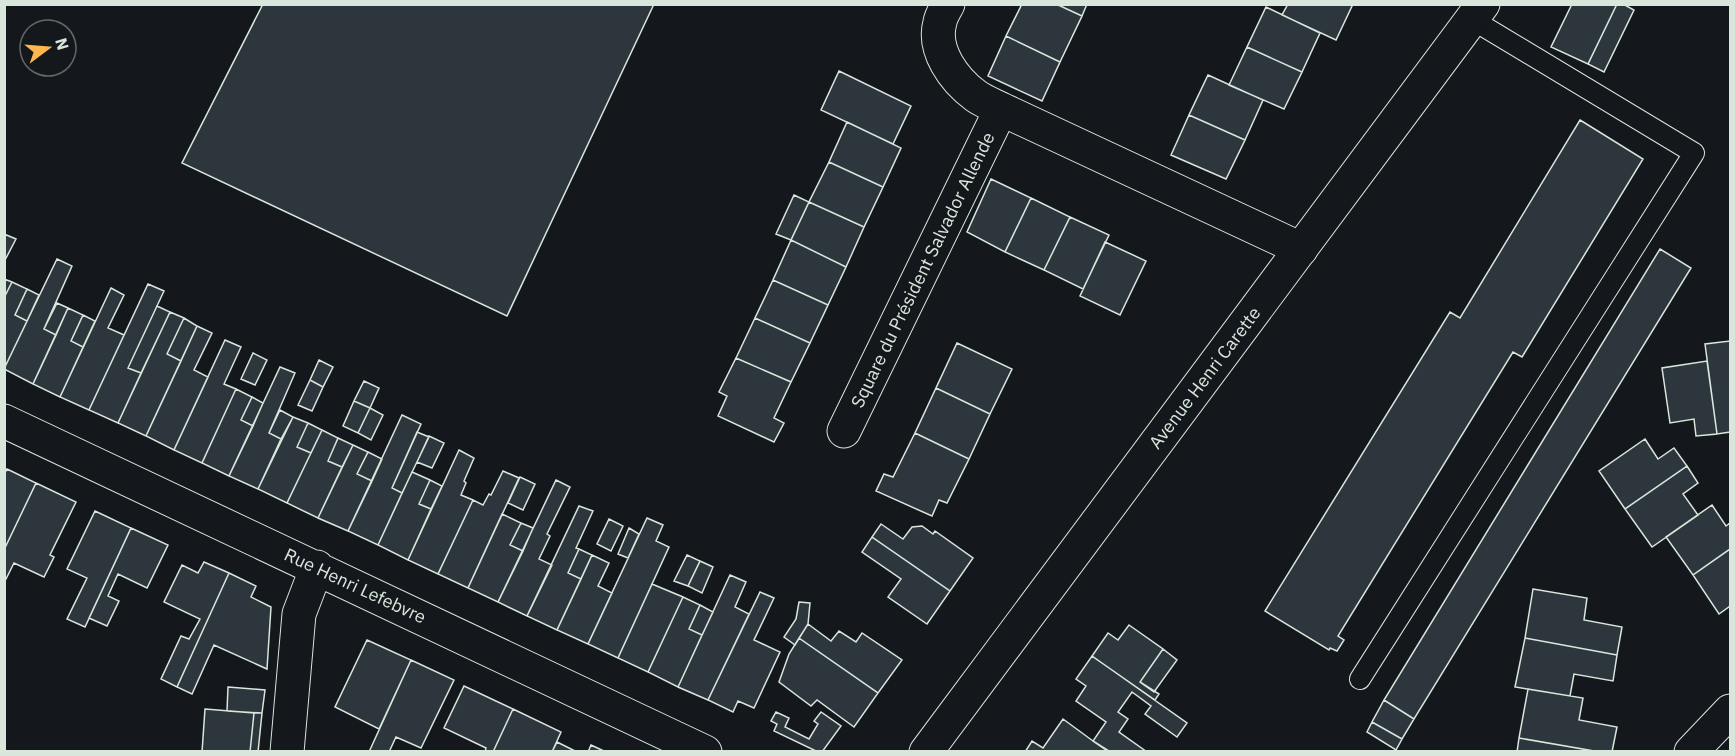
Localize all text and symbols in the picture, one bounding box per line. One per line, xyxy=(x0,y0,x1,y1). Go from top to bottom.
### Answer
north arrow xyxy=(18,18,78,78)
text: N xyxy=(51,36,74,52)
street label: Square du Président Salvador Allende xyxy=(846,128,1000,411)
street label: Avenue Henri Carette xyxy=(1144,302,1266,453)
street label: Rue Henri Lefebvre xyxy=(281,543,430,629)

